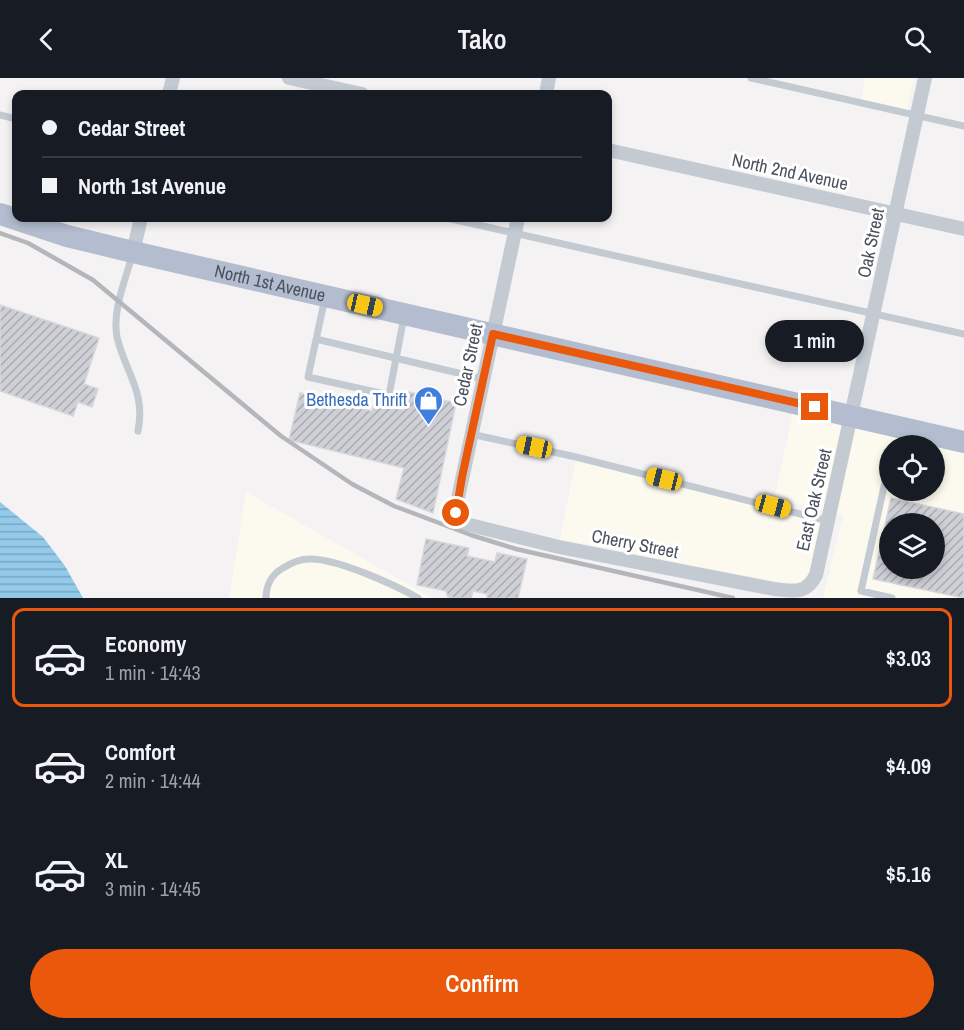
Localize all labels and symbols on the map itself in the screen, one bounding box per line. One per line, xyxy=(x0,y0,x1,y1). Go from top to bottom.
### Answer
street label: North 2nd Avenue xyxy=(730,147,850,196)
street label: Oak Street xyxy=(851,206,890,280)
street label: North 1st Avenue xyxy=(212,258,328,308)
car xyxy=(345,292,385,318)
callout: 1 min xyxy=(766,320,864,362)
street label: Cedar Street xyxy=(447,321,488,408)
shop icon: Bethesda Thrift xyxy=(412,384,444,426)
place label: Bethesda Thrift xyxy=(306,387,407,412)
route end xyxy=(801,393,828,420)
car xyxy=(515,434,553,460)
street label: East Oak Street xyxy=(790,446,837,553)
car xyxy=(644,466,684,492)
car xyxy=(753,493,793,519)
route start xyxy=(442,499,469,526)
street label: Cherry Street xyxy=(590,523,681,564)

